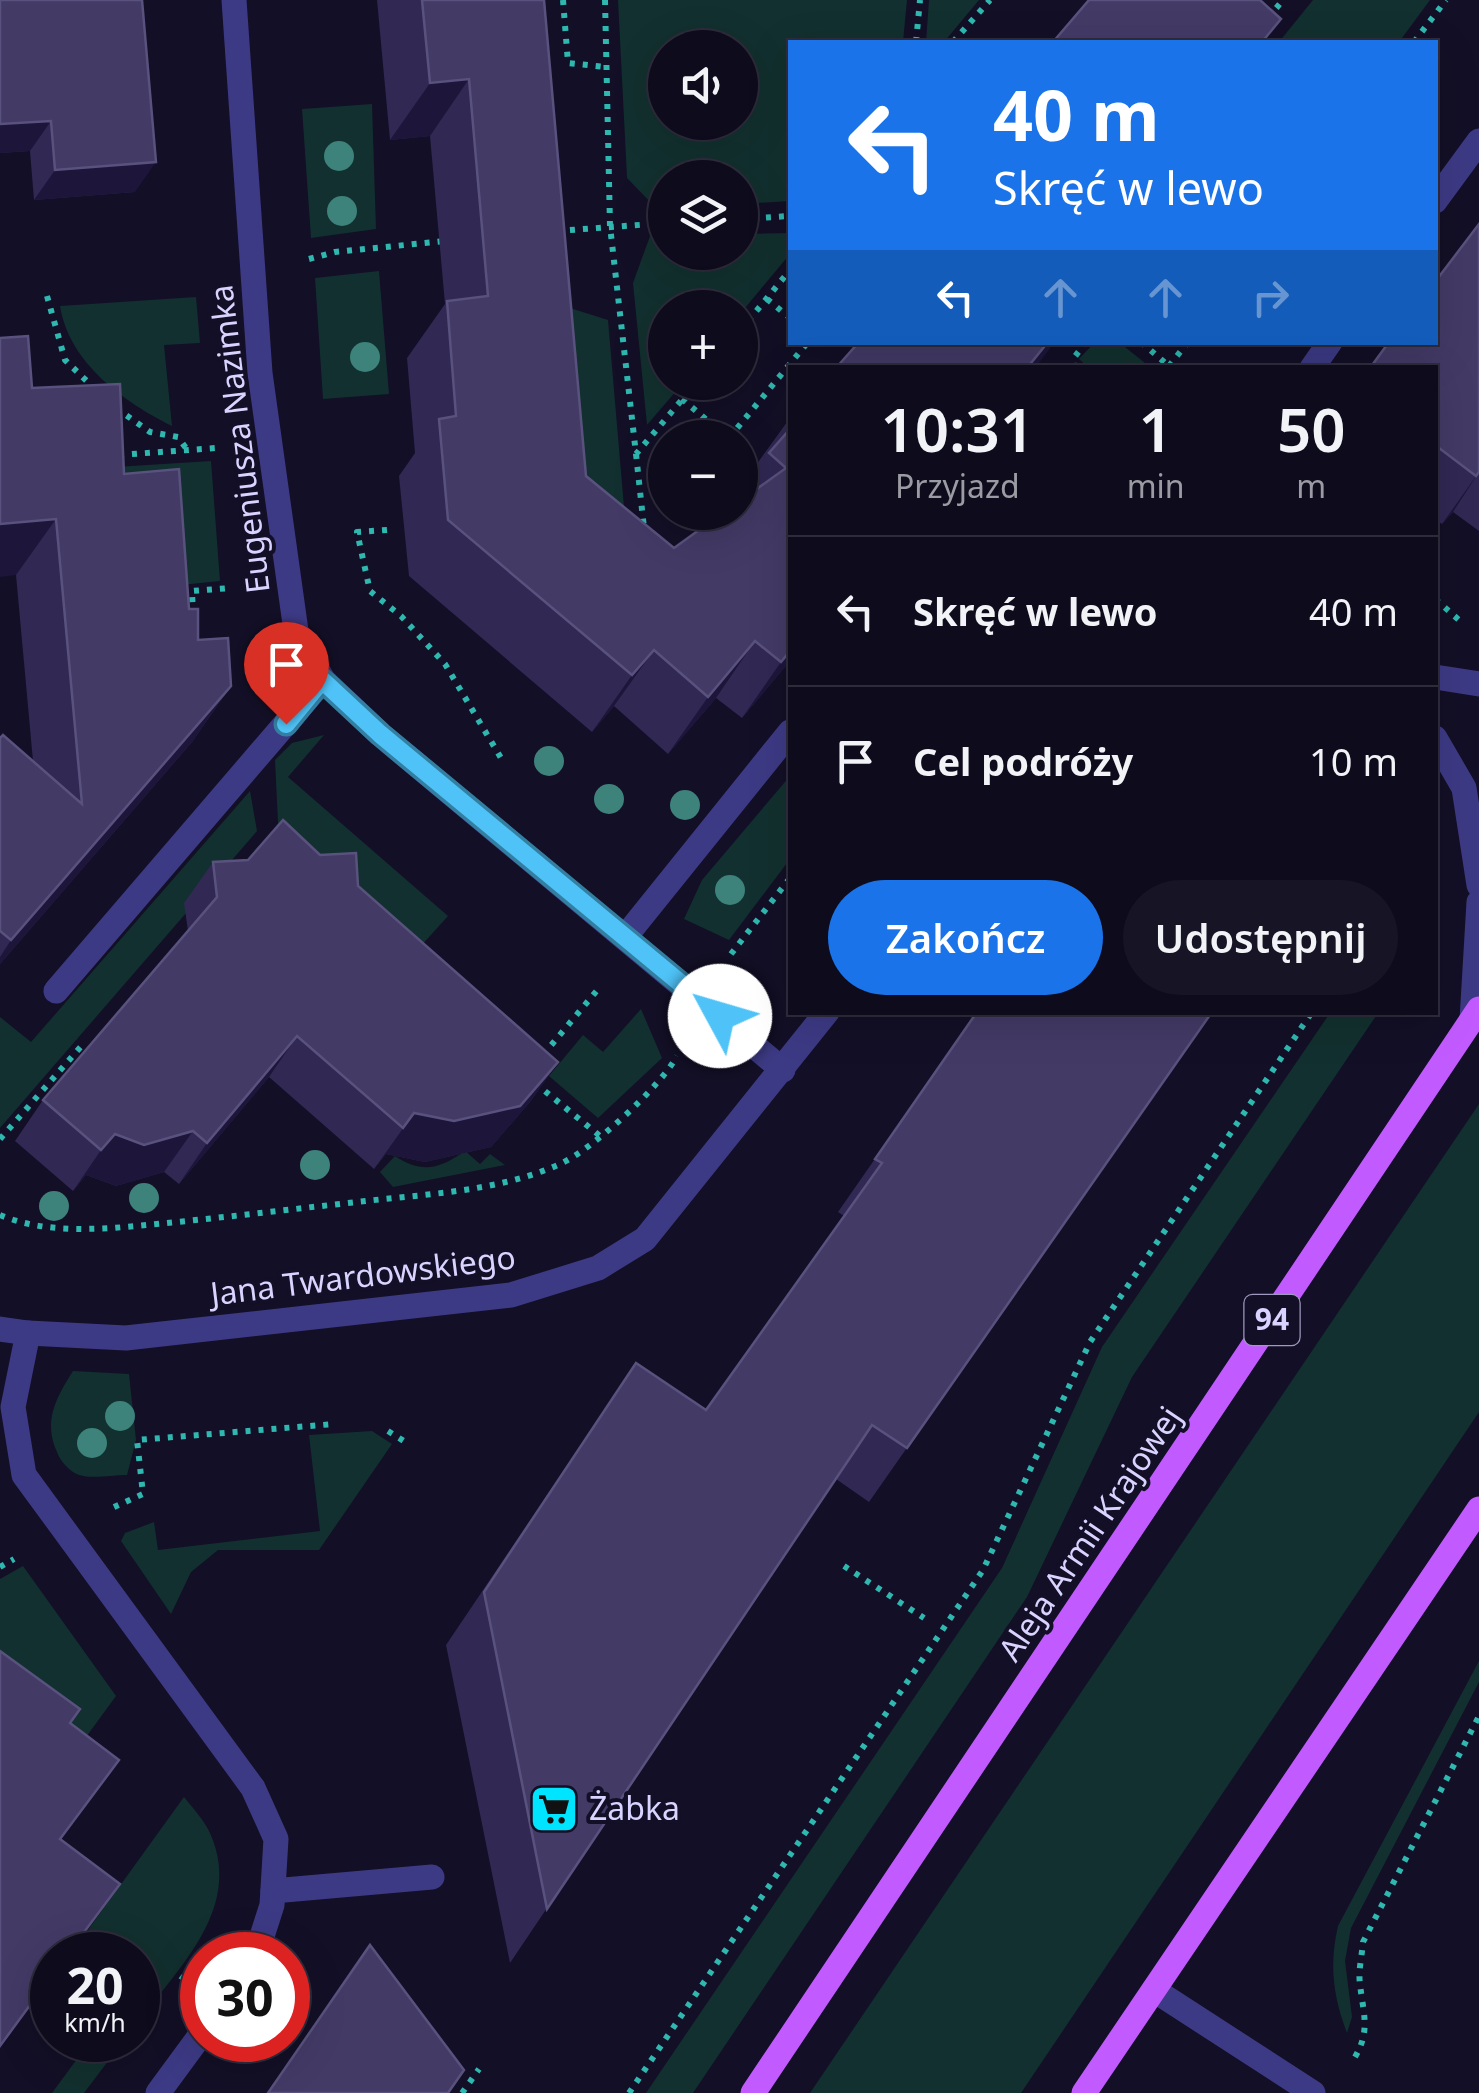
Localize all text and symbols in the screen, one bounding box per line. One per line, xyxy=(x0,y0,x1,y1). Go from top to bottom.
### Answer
map controls xyxy=(648,30,758,530)
button: sound xyxy=(648,30,758,140)
text: 40 m xyxy=(993,66,1160,162)
icon: left xyxy=(828,80,958,210)
text: Skręć w lewo xyxy=(993,157,1264,218)
button: layers xyxy=(648,160,758,270)
icon: left xyxy=(928,270,983,325)
icon: ahead xyxy=(1033,270,1088,325)
icon: ahead xyxy=(1138,270,1193,325)
icon: right xyxy=(1243,270,1298,325)
street label: Eugeniusza Nazimka xyxy=(198,283,279,596)
button: + xyxy=(648,290,758,400)
text: 10:31 xyxy=(880,388,1034,470)
text: 1 xyxy=(1138,388,1173,470)
text: 50 xyxy=(1277,388,1346,470)
button: − xyxy=(648,420,758,530)
text: Przyjazd xyxy=(895,464,1020,507)
text: min xyxy=(1127,464,1185,507)
text: m xyxy=(1296,464,1326,507)
icon: left xyxy=(828,584,883,639)
text: Skręć w lewo xyxy=(913,585,1158,637)
text: 40 m xyxy=(1309,585,1398,637)
pin xyxy=(244,622,329,725)
icon: arrive xyxy=(259,637,314,692)
icon: arrive xyxy=(828,734,883,789)
text: Cel podróży xyxy=(913,735,1133,787)
text: 10 m xyxy=(1309,735,1398,787)
button: Zakończ xyxy=(828,880,1103,995)
button: Udostępnij xyxy=(1123,880,1398,995)
position arrow xyxy=(668,964,772,1068)
street label: Jana Twardowskiego xyxy=(205,1234,518,1315)
road number: 94 xyxy=(1244,1295,1300,1345)
street label: Aleja Armii Krajowej xyxy=(987,1397,1190,1669)
supermarket icon: Żabka xyxy=(528,1783,580,1835)
place label: Żabka xyxy=(589,1786,680,1829)
speed limit sign: 30 xyxy=(180,1932,310,2062)
text: 20 xyxy=(66,1951,124,2019)
text: km/h xyxy=(64,2005,126,2039)

